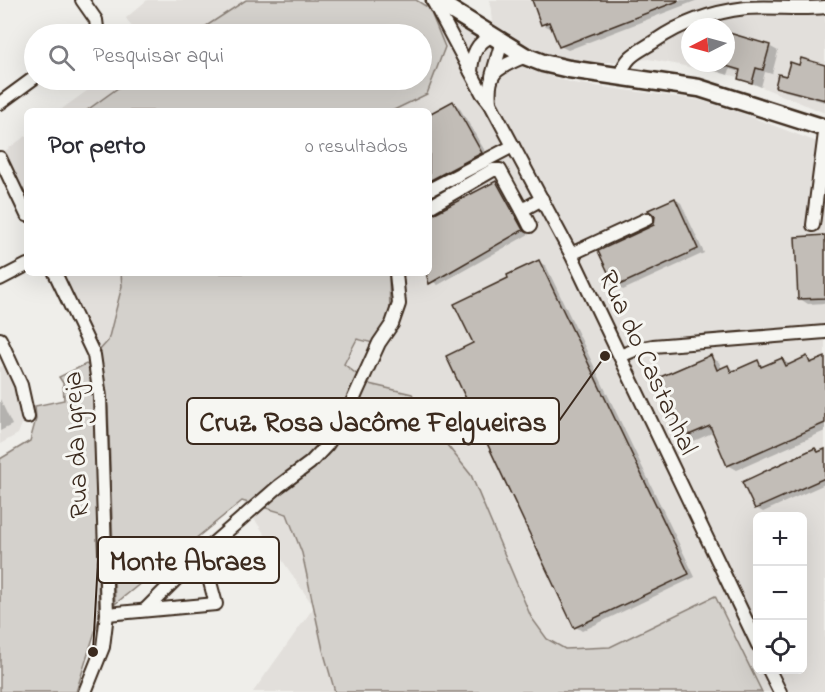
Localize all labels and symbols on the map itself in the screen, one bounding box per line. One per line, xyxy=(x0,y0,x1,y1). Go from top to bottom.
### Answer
north arrow xyxy=(681,18,735,72)
street label: Rua do Castanhal xyxy=(587,264,707,462)
street label: Rua da Igreja xyxy=(54,370,101,519)
callout: Cruz. Rosa Jacôme Felgueiras xyxy=(187,398,559,444)
text: Cruz. Rosa Jacôme Felgueiras xyxy=(199,404,547,446)
callout: Monte Abraes xyxy=(98,537,279,583)
text: Monte Abraes xyxy=(110,543,266,584)

